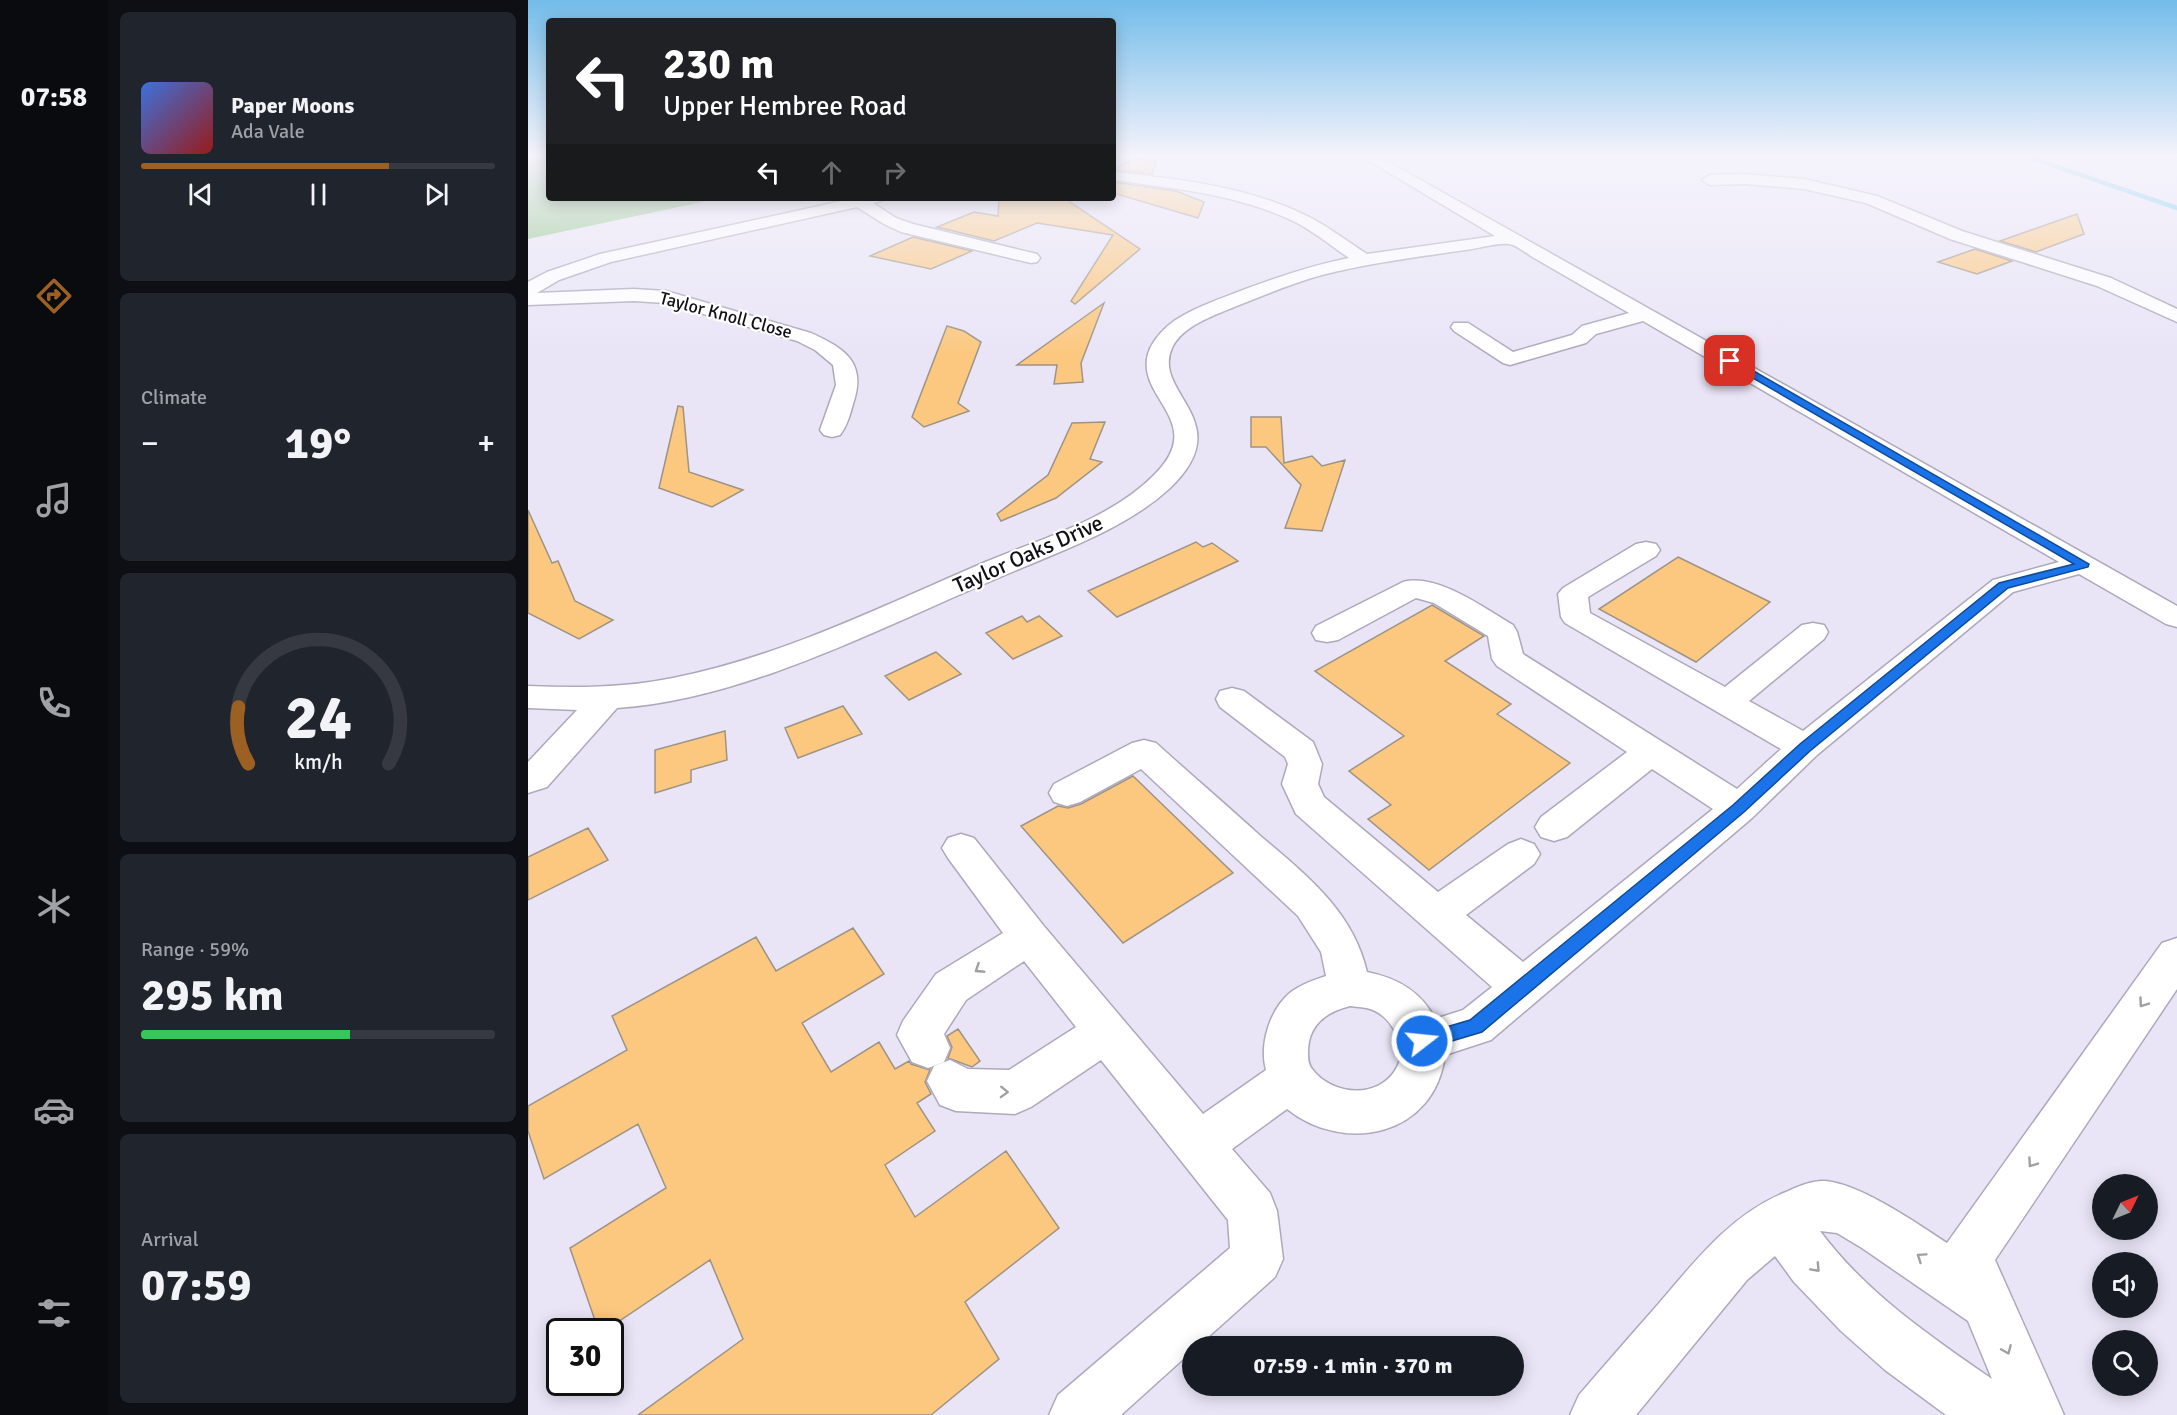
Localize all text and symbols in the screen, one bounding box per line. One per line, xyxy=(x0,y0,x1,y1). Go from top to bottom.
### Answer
text: 230 m xyxy=(663,39,774,90)
icon: left xyxy=(564,42,642,120)
text: 07:58 xyxy=(21,81,87,114)
text: Upper Hembree Road xyxy=(663,90,907,123)
text: Paper Moons xyxy=(231,92,354,119)
text: Ada Vale xyxy=(231,119,305,144)
icon: left xyxy=(752,156,785,189)
icon: ahead xyxy=(815,156,848,189)
icon: right xyxy=(878,156,911,189)
icon: previous xyxy=(184,178,217,211)
icon: pause xyxy=(302,178,335,211)
icon: next xyxy=(420,178,453,211)
icon: directions xyxy=(33,275,75,317)
street label: Taylor Knoll Close xyxy=(657,287,795,343)
pin xyxy=(1704,335,1755,386)
icon: arrive xyxy=(1713,344,1746,377)
text: Climate xyxy=(141,385,207,410)
text: 19° xyxy=(285,416,351,471)
text: − xyxy=(141,423,159,464)
text: + xyxy=(477,423,495,464)
icon: music xyxy=(33,479,75,521)
street label: Taylor Oaks Drive xyxy=(949,509,1107,599)
text: 24 xyxy=(284,680,352,757)
icon: phone xyxy=(33,682,75,724)
text: km/h xyxy=(294,750,342,776)
icon: climate xyxy=(33,885,75,927)
text: Range · 59% xyxy=(141,937,249,962)
one-way arrow xyxy=(975,961,986,972)
text: 295 km xyxy=(141,968,284,1023)
one-way arrow xyxy=(2140,996,2151,1007)
position arrow xyxy=(1390,1009,1454,1073)
one-way arrow xyxy=(999,1085,1008,1098)
icon: car xyxy=(33,1089,75,1131)
one-way arrow xyxy=(2028,1156,2039,1167)
north arrow xyxy=(2092,1174,2158,1240)
map controls xyxy=(2092,1174,2158,1396)
text: Arrival xyxy=(141,1227,199,1252)
button: sound xyxy=(2092,1252,2158,1318)
one-way arrow xyxy=(1916,1253,1927,1264)
text: 07:59 xyxy=(141,1258,251,1313)
one-way arrow xyxy=(1809,1261,1820,1272)
icon: filters xyxy=(33,1292,75,1334)
speed limit sign: 30 xyxy=(546,1318,624,1396)
button: search xyxy=(2092,1330,2158,1396)
one-way arrow xyxy=(2000,1343,2012,1354)
text: 07:59 · 1 min · 370 m xyxy=(1253,1352,1453,1379)

